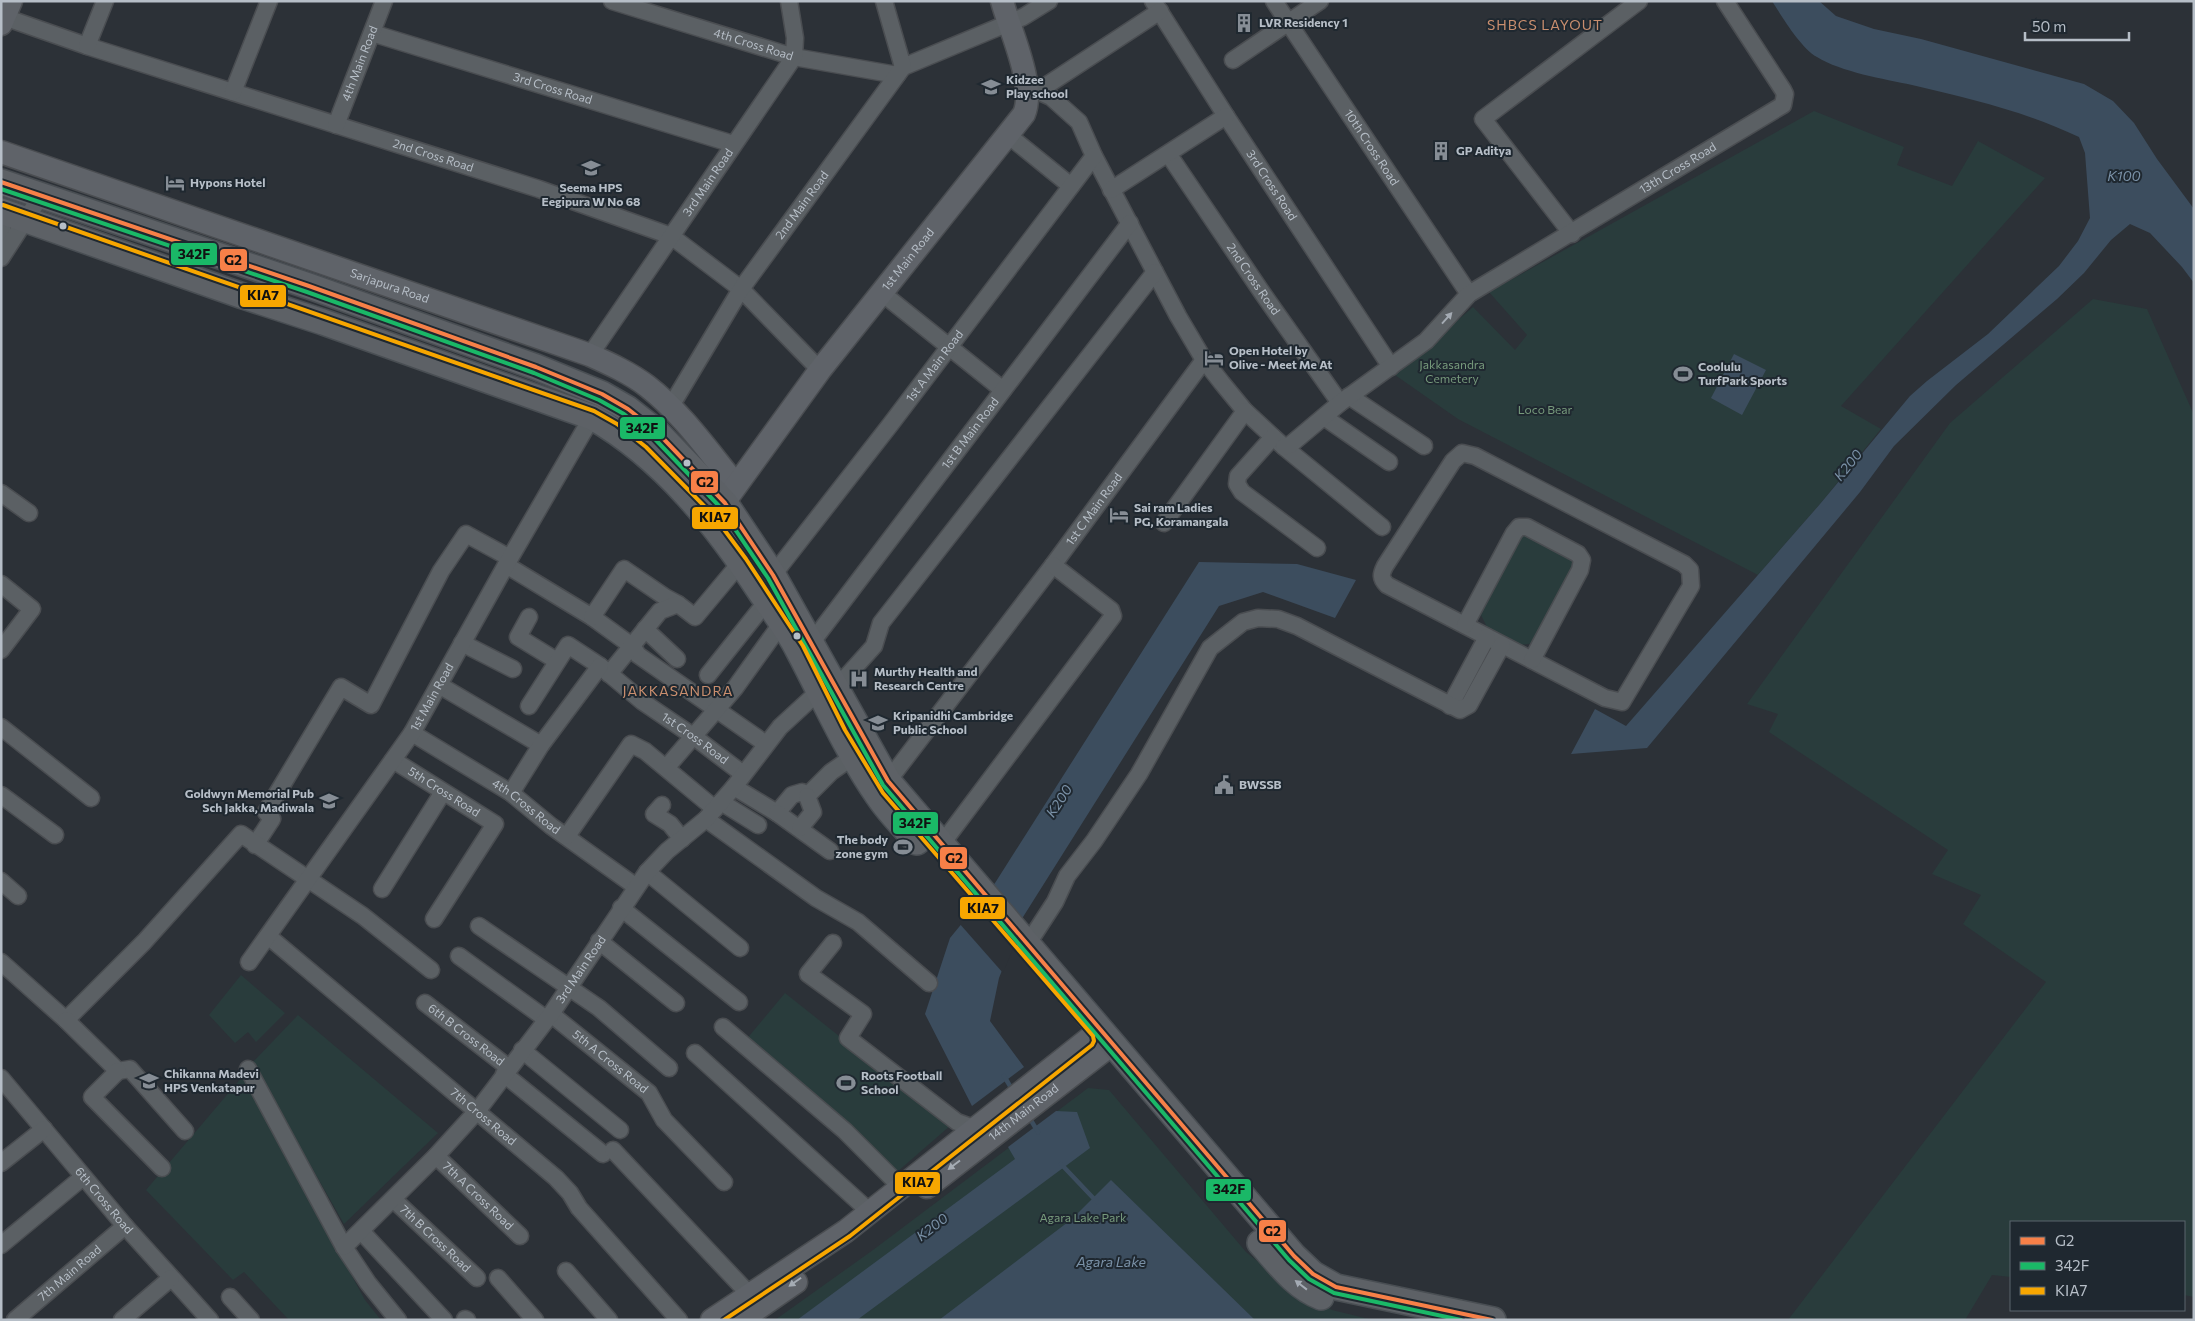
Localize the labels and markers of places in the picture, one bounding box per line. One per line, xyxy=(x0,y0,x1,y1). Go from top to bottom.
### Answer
building icon: LVR Residency 1 xyxy=(1233,12,1255,34)
place label: LVR Residency 1 xyxy=(1259,15,1348,29)
place label: Kidzee Play school xyxy=(1006,72,1068,100)
school or university icon: Kidzee Play school xyxy=(980,76,1002,98)
building icon: GP Aditya xyxy=(1430,140,1452,162)
place label: GP Aditya xyxy=(1456,143,1511,157)
school or university icon: Seema HPS Eegipura W No 68 xyxy=(580,157,602,179)
hotel icon: Hypons Hotel xyxy=(164,172,186,194)
place label: Hypons Hotel xyxy=(190,175,265,189)
place label: Seema HPS Eegipura W No 68 xyxy=(542,180,640,208)
unlabelled marker xyxy=(58,221,68,231)
place label: Open Hotel by Olive - Meet Me At xyxy=(1229,343,1332,371)
hotel icon: Open Hotel by Olive - Meet Me At xyxy=(1203,347,1225,369)
place label: Coolulu TurfPark Sports xyxy=(1698,359,1787,387)
sports icon: Coolulu TurfPark Sports xyxy=(1672,363,1694,385)
unlabelled marker xyxy=(682,458,692,468)
place label: Sai ram Ladies PG, Koramangala xyxy=(1134,500,1228,528)
hotel icon: Sai ram Ladies PG, Koramangala xyxy=(1108,504,1130,526)
unlabelled marker xyxy=(792,631,802,641)
place label: Murthy Health and Research Centre xyxy=(874,664,978,692)
hospital icon: Murthy Health and Research Centre xyxy=(848,668,870,690)
place label: Kripanidhi Cambridge Public School xyxy=(893,708,1013,736)
school or university icon: Kripanidhi Cambridge Public School xyxy=(867,712,889,734)
public building icon: BWSSB xyxy=(1213,774,1235,796)
place label: BWSSB xyxy=(1239,777,1282,791)
place label: Goldwyn Memorial Pub Sch Jakka, Madiwala xyxy=(185,786,314,815)
school or university icon: Goldwyn Memorial Pub Sch Jakka, Madiwala xyxy=(318,790,340,812)
place label: The body zone gym xyxy=(835,832,888,860)
sports icon: The body zone gym xyxy=(892,836,914,858)
place label: Chikanna Madevi HPS Venkatapur xyxy=(164,1066,259,1094)
place label: Roots Football School xyxy=(861,1068,942,1096)
school or university icon: Chikanna Madevi HPS Venkatapur xyxy=(138,1070,160,1092)
sports icon: Roots Football School xyxy=(835,1072,857,1094)

